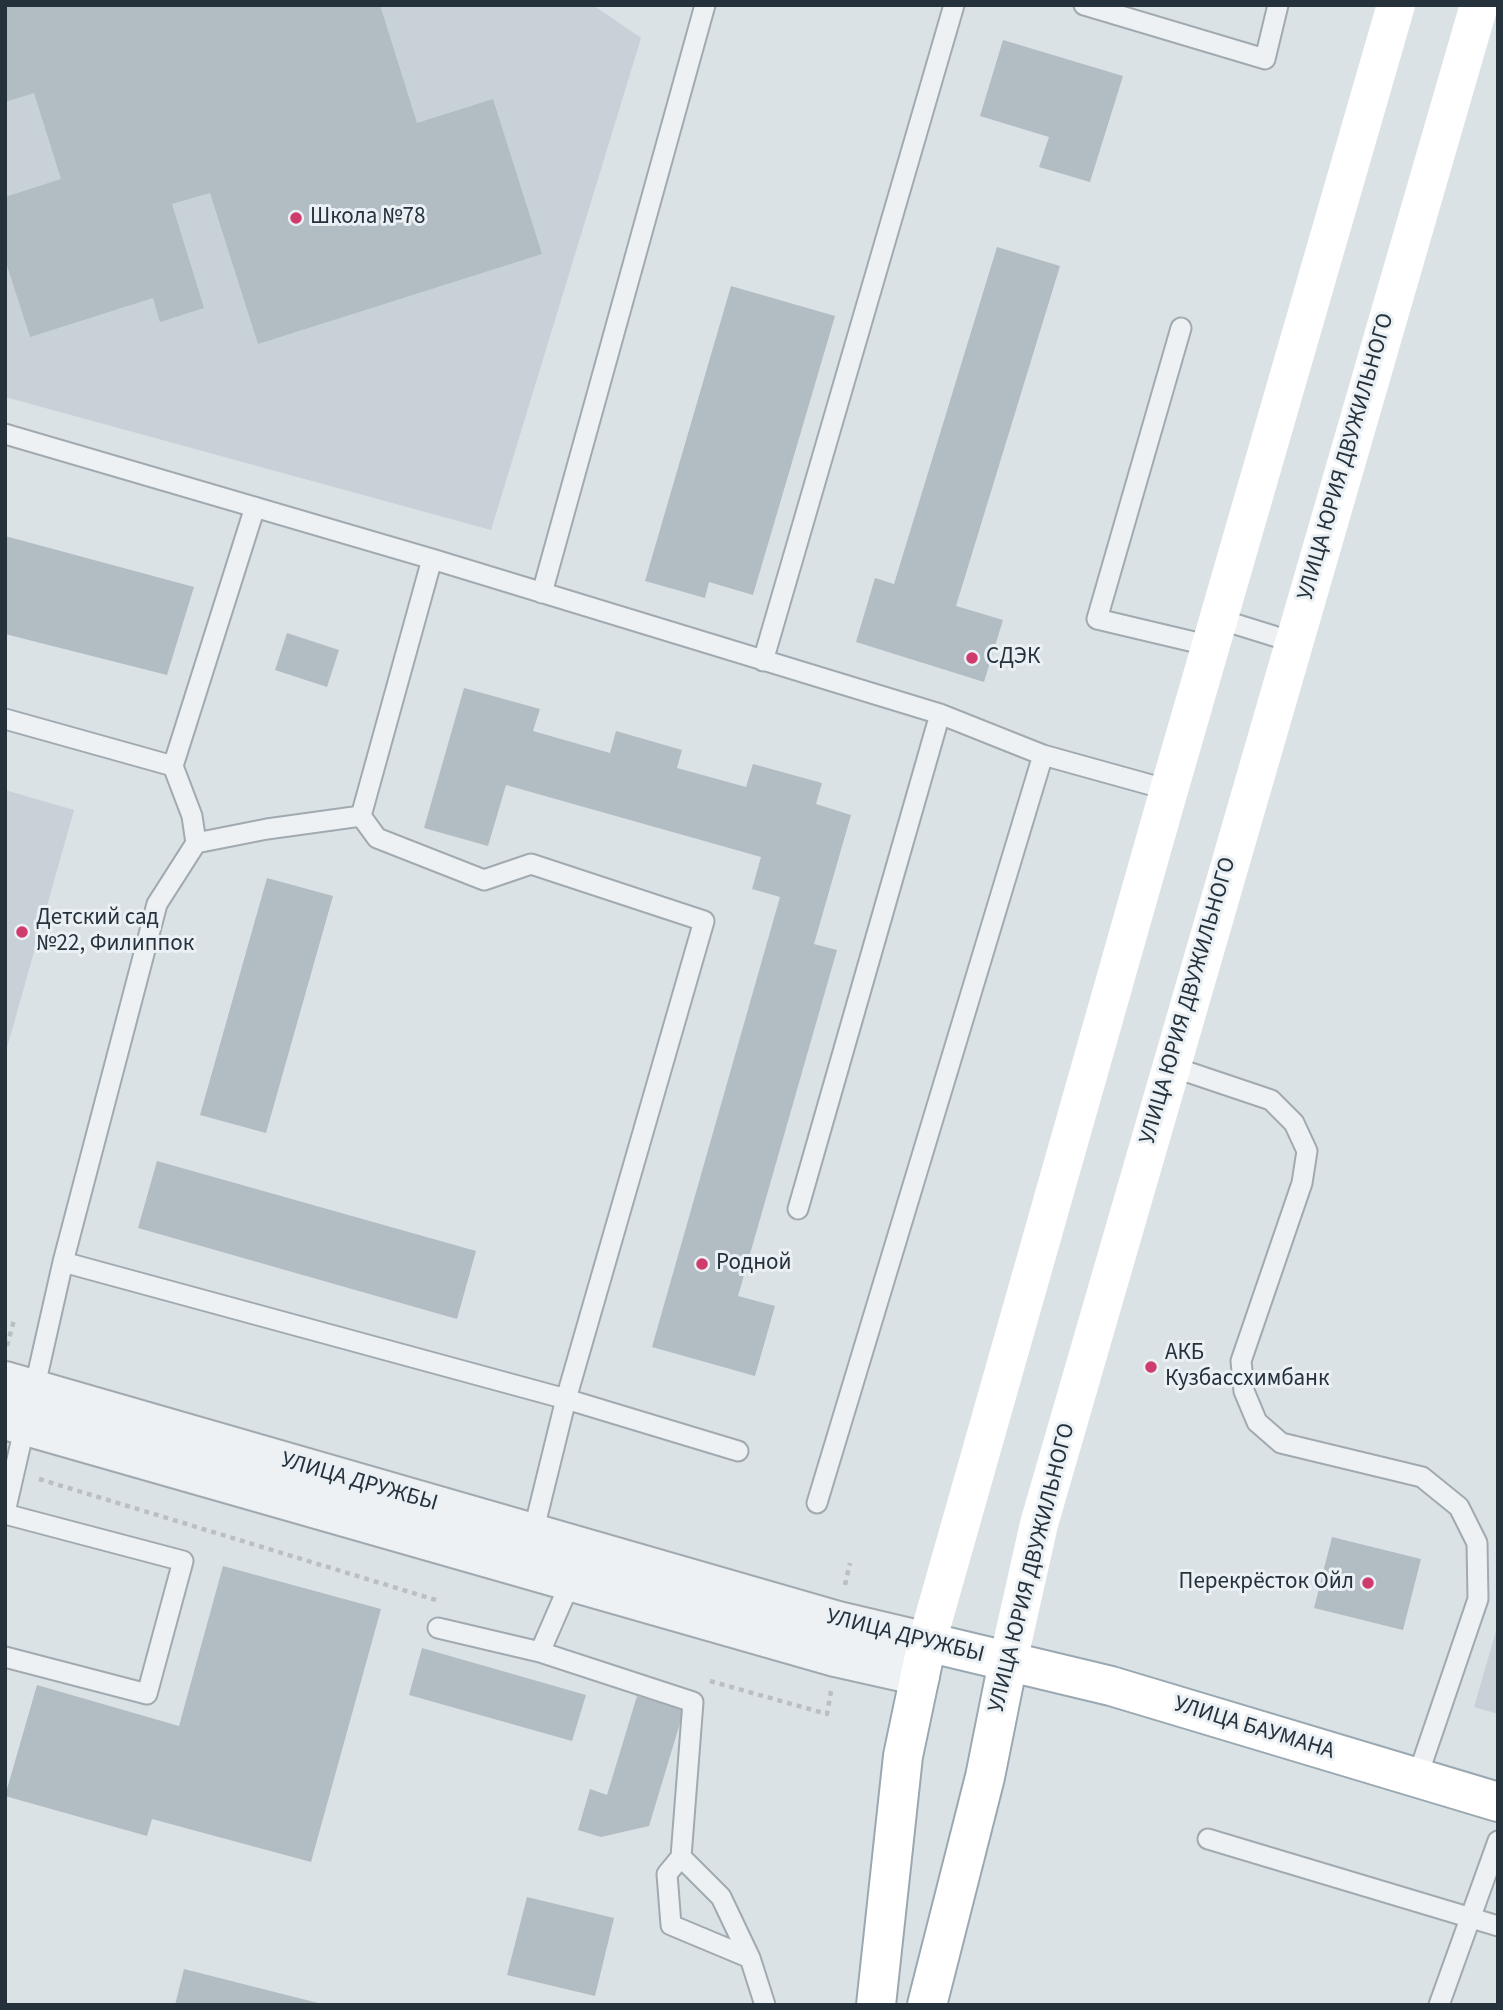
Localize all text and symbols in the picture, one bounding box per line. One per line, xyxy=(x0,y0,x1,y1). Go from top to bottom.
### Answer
place label: Школа №78 xyxy=(310,204,425,232)
marker: Школа №78 xyxy=(288,210,304,226)
street label: УЛИЦА ЮРИЯ ДВУЖИЛЬНОГО xyxy=(1293,310,1401,604)
place label: СДЭК xyxy=(986,644,1040,672)
marker: СДЭК xyxy=(964,650,980,666)
street label: УЛИЦА ЮРИЯ ДВУЖИЛЬНОГО xyxy=(1135,854,1243,1148)
place label: Детский сад №22, Филиппок xyxy=(36,905,194,959)
marker: Детский сад №22, Филиппок xyxy=(14,924,30,940)
place label: Родной xyxy=(716,1250,792,1278)
marker: Родной xyxy=(694,1256,710,1272)
place label: АКБ Кузбассхимбанк xyxy=(1165,1340,1329,1394)
marker: АКБ Кузбассхимбанк xyxy=(1143,1359,1159,1375)
street label: УЛИЦА ЮРИЯ ДВУЖИЛЬНОГО xyxy=(984,1421,1082,1715)
street label: УЛИЦА ДРУЖБЫ xyxy=(277,1447,441,1519)
place label: Перекрёсток Ойл xyxy=(1179,1569,1354,1597)
marker: Перекрёсток Ойл xyxy=(1360,1575,1376,1591)
street label: УЛИЦА ДРУЖБЫ xyxy=(823,1604,987,1670)
street label: УЛИЦА БАУМАНА xyxy=(1170,1691,1338,1767)

